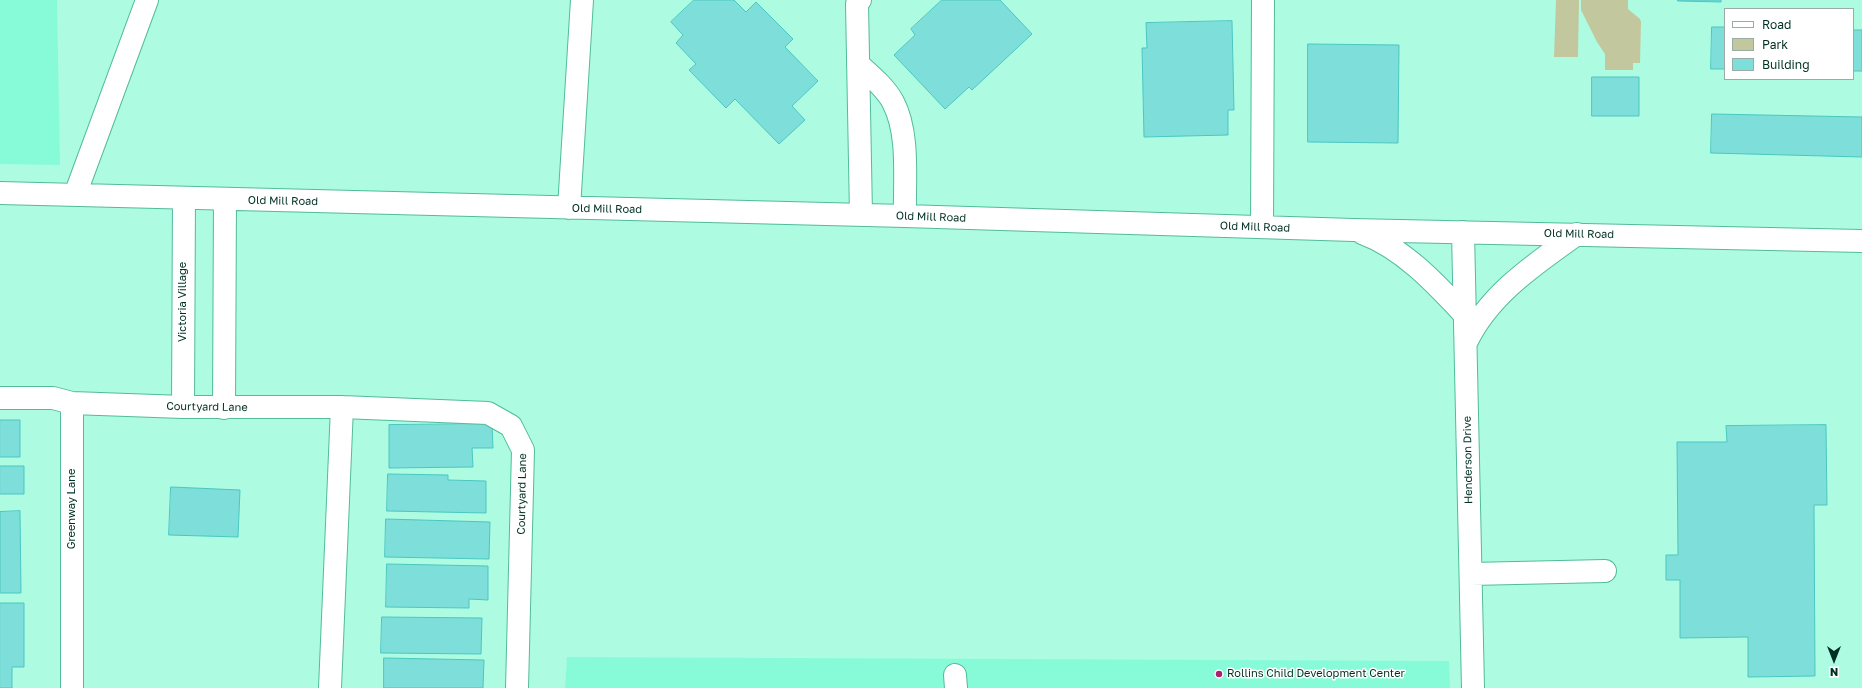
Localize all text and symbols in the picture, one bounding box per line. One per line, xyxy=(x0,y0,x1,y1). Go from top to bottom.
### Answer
legend xyxy=(1724,8,1854,80)
text: Road xyxy=(1762,17,1791,32)
text: Park xyxy=(1762,37,1788,52)
text: Building xyxy=(1762,57,1810,72)
street label: Old Mill Road xyxy=(248,194,318,208)
street label: Old Mill Road xyxy=(572,202,642,216)
street label: Old Mill Road xyxy=(896,209,966,225)
street label: Old Mill Road xyxy=(1220,219,1290,235)
street label: Old Mill Road xyxy=(1544,227,1614,241)
street label: Victoria Village xyxy=(176,262,190,342)
street label: Courtyard Lane xyxy=(166,400,248,414)
street label: Henderson Drive xyxy=(1461,416,1475,504)
street label: Courtyard Lane xyxy=(515,453,529,535)
street label: Greenway Lane xyxy=(65,469,79,549)
north arrow xyxy=(1814,640,1854,680)
text: N xyxy=(1830,666,1838,679)
place label: Rollins Child Development Center xyxy=(1227,667,1405,681)
marker: Rollins Child Development Center xyxy=(1214,669,1224,679)

